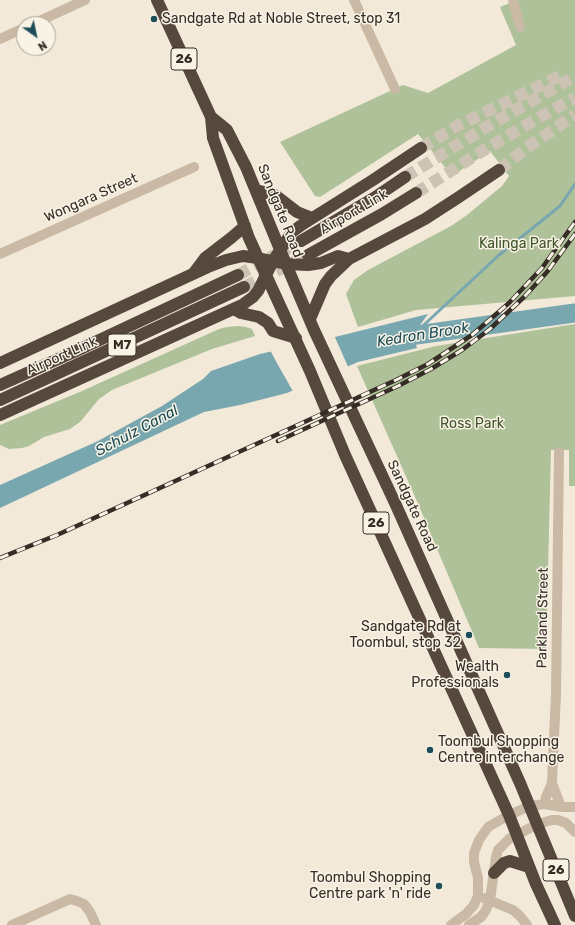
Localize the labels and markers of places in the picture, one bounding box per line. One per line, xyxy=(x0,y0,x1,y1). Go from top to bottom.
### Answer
place label: Sandgate Rd at Noble Street, stop 31 xyxy=(162,11,400,27)
marker: Sandgate Rd at Noble Street, stop 31 xyxy=(149,14,159,24)
place label: Sandgate Rd at Toombul, stop 32 xyxy=(350,619,461,652)
marker: Sandgate Rd at Toombul, stop 32 xyxy=(464,630,474,640)
place label: Wealth Professionals xyxy=(411,659,499,692)
marker: Wealth Professionals xyxy=(502,670,512,680)
place label: Toombul Shopping Centre interchange xyxy=(438,734,564,766)
marker: Toombul Shopping Centre interchange xyxy=(425,745,435,755)
place label: Toombul Shopping Centre park 'n' ride xyxy=(309,870,431,902)
marker: Toombul Shopping Centre park 'n' ride xyxy=(434,881,444,891)

